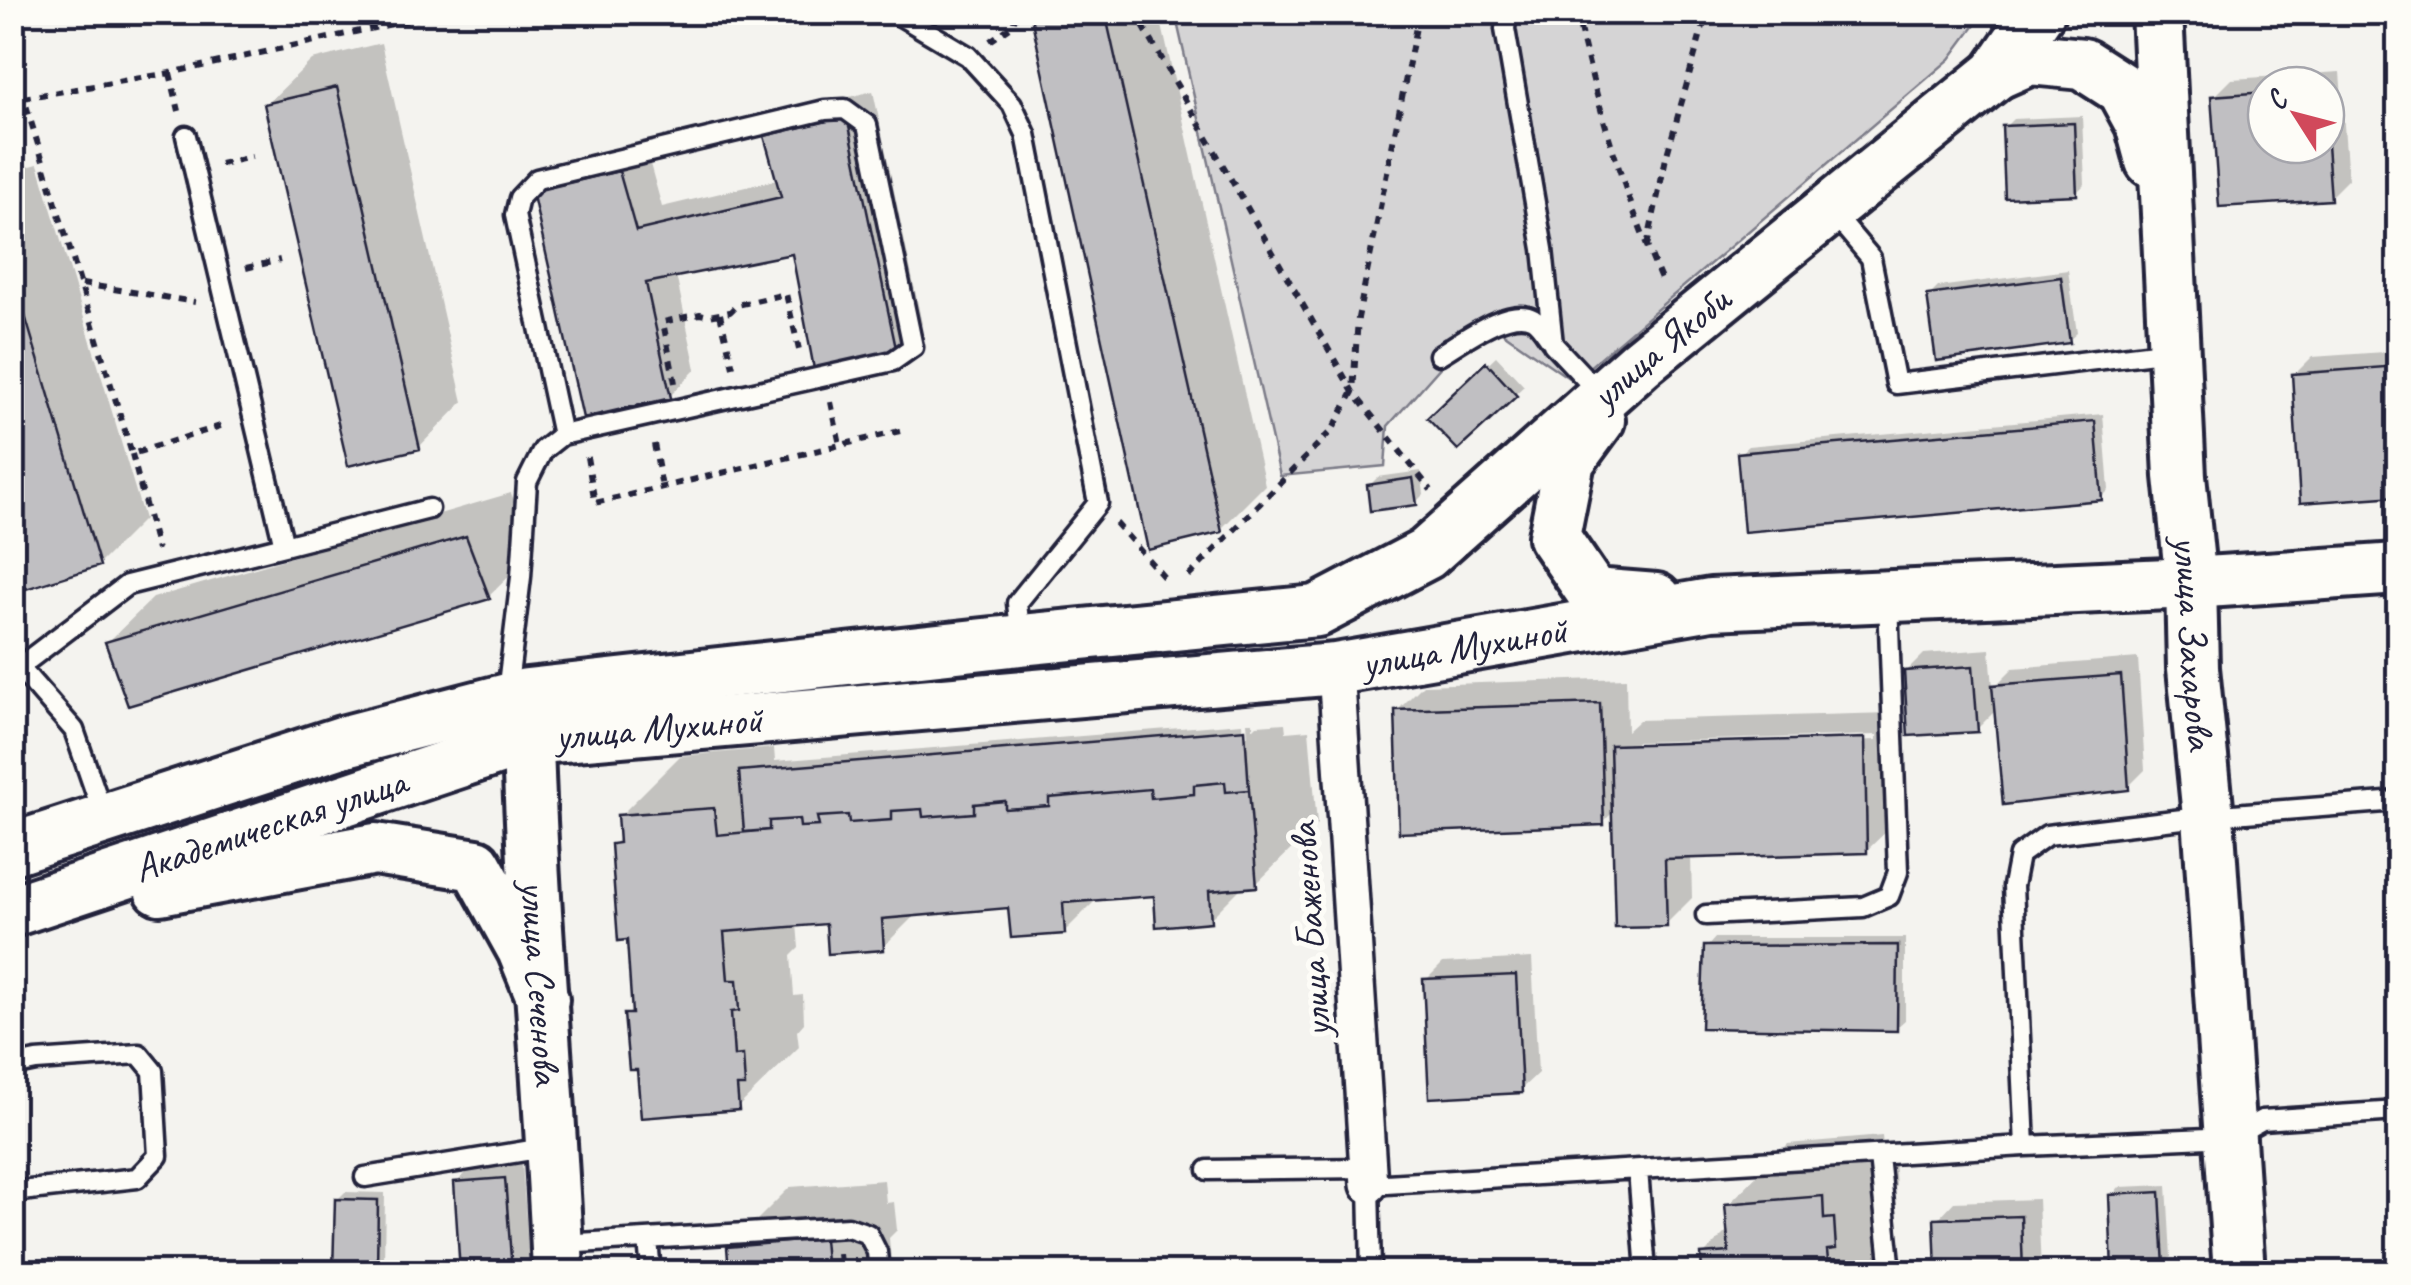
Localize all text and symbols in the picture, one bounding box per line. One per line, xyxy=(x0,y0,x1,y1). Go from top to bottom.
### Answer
north arrow xyxy=(2246,65,2346,165)
text: С xyxy=(2258,82,2296,116)
street label: улица Якоби xyxy=(1579,273,1742,422)
street label: улица Захарова xyxy=(2161,532,2226,754)
street label: улица Мухиной xyxy=(1356,604,1573,689)
street label: улица Мухиной xyxy=(551,694,766,762)
street label: Академическая улица xyxy=(127,755,416,894)
street label: улица Баженова xyxy=(1277,819,1343,1041)
street label: улица Сеченова xyxy=(509,877,572,1089)

